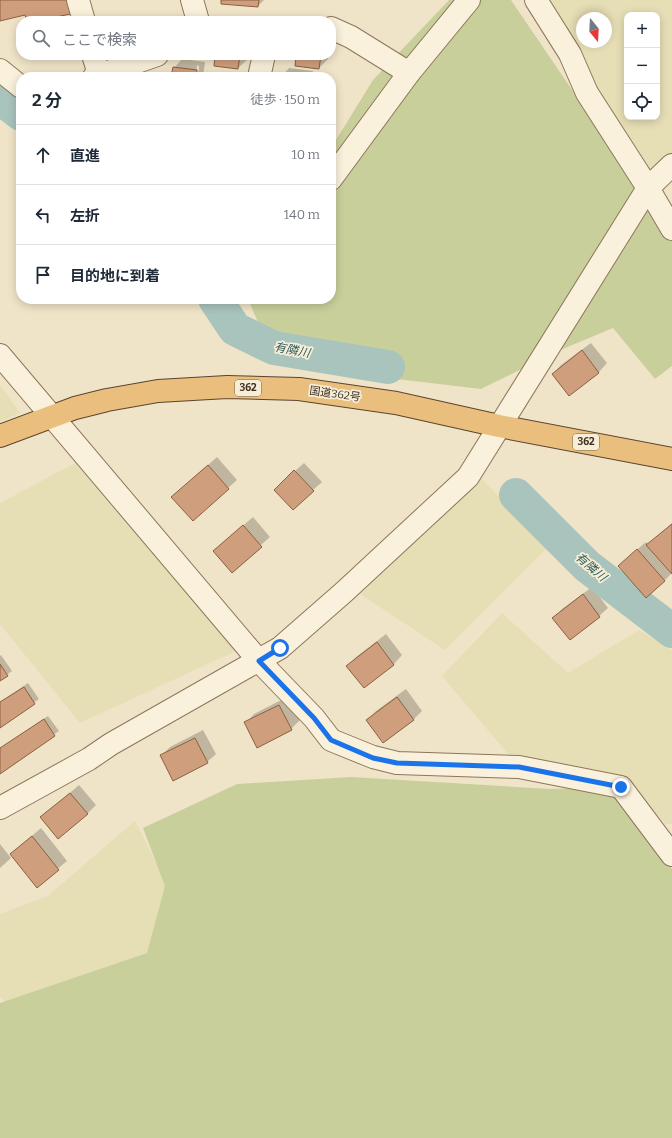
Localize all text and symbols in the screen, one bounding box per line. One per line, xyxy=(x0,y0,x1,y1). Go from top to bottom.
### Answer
north arrow xyxy=(576,12,612,48)
map controls xyxy=(624,12,660,120)
button: + xyxy=(624,12,660,48)
search box xyxy=(16,16,336,60)
icon: search xyxy=(30,27,52,49)
text: ここで検索 xyxy=(62,31,137,49)
button: − xyxy=(624,48,660,84)
button: locate xyxy=(624,84,660,120)
text: 2 分 xyxy=(32,90,62,111)
text: 徒歩 · 150 m xyxy=(251,92,320,107)
icon: ahead xyxy=(32,144,54,166)
text: 直進 xyxy=(70,147,100,165)
text: 10 m xyxy=(291,147,320,162)
icon: left xyxy=(32,204,54,226)
text: 左折 xyxy=(70,207,100,225)
text: 140 m xyxy=(284,207,320,222)
icon: arrive xyxy=(32,264,54,286)
text: 目的地に到着 xyxy=(70,267,160,285)
water label: 有隣川 xyxy=(273,340,313,361)
road number: 362 xyxy=(235,380,261,396)
street label: 国道362号 xyxy=(309,384,361,404)
road number: 362 xyxy=(573,434,599,450)
water label: 有隣川 xyxy=(573,550,611,585)
route start xyxy=(271,639,289,657)
route end xyxy=(612,778,630,796)

